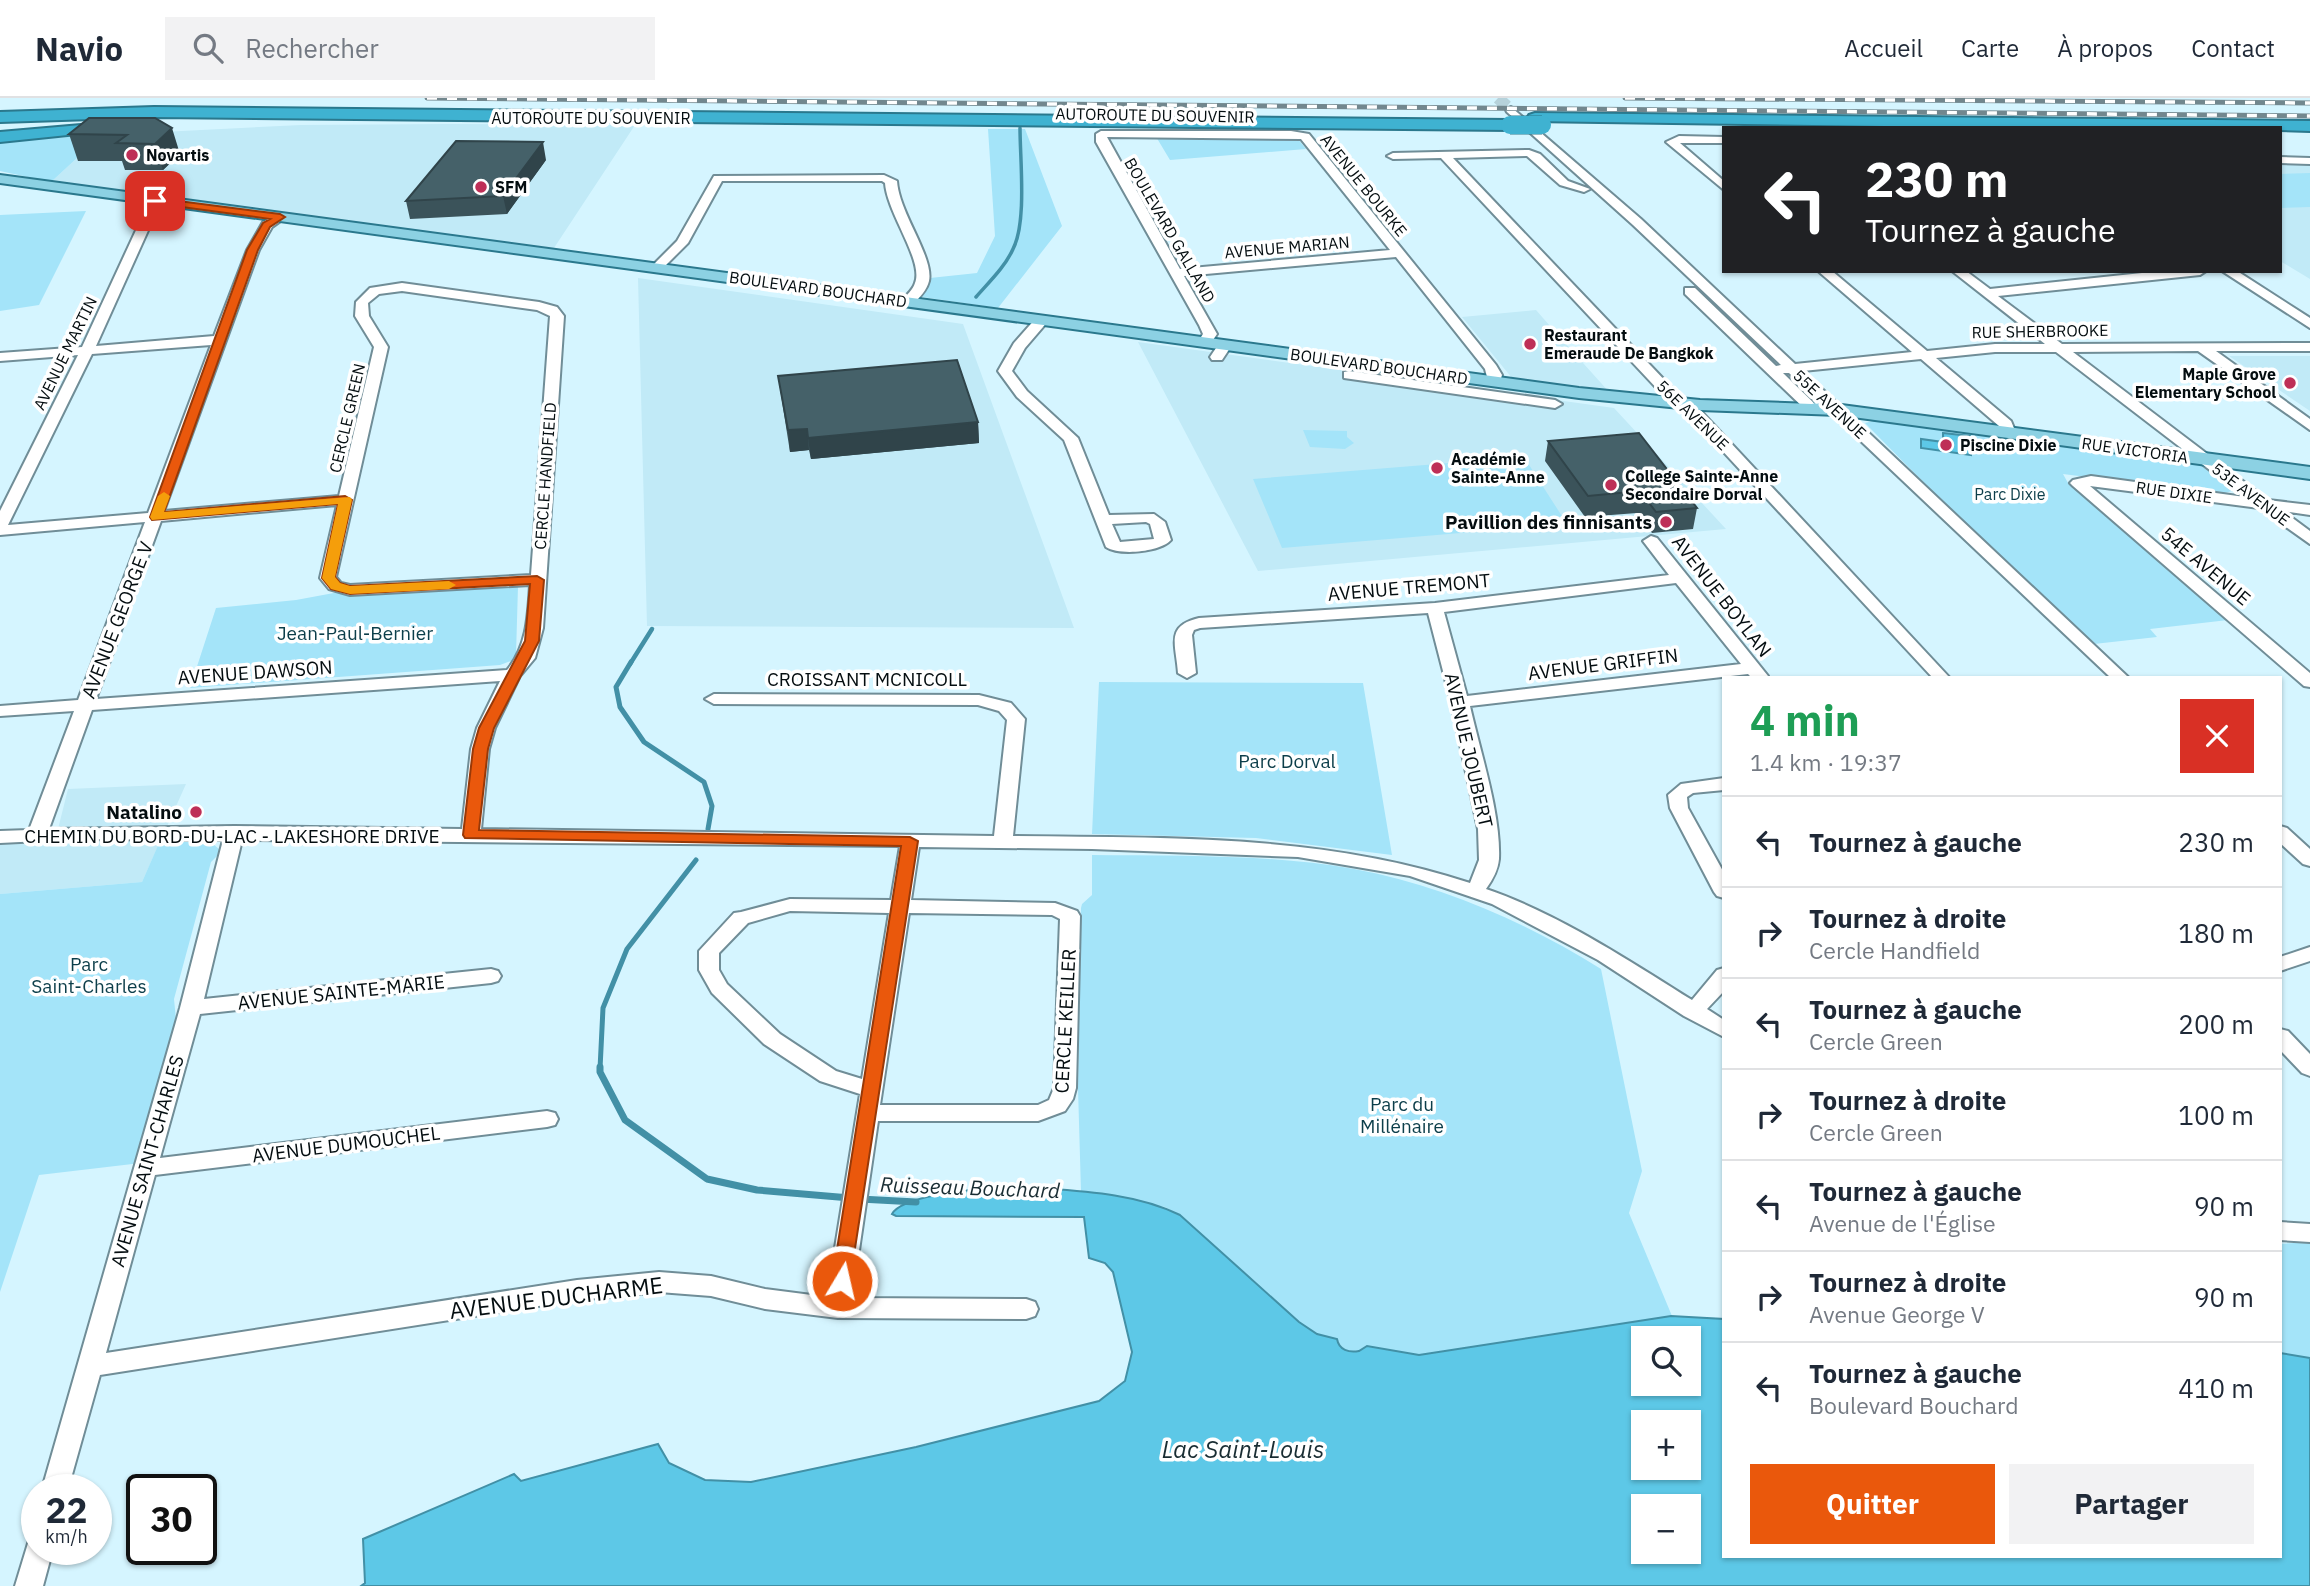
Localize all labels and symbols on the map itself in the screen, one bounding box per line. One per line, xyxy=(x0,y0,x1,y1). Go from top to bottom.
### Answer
street label: AUTOROUTE DU SOUVENIR xyxy=(1055,103,1255,127)
street label: AUTOROUTE DU SOUVENIR xyxy=(491,108,691,128)
street label: AVENUE BOURKE xyxy=(1316,130,1412,240)
place label: Novartis xyxy=(146,145,209,165)
marker: Novartis xyxy=(124,147,140,163)
street label: BOULEVARD GALLAND xyxy=(1120,154,1220,306)
pin xyxy=(125,171,185,231)
place label: SFM xyxy=(495,177,527,197)
marker: SFM xyxy=(473,179,489,195)
street label: AVENUE MARIAN xyxy=(1224,232,1350,262)
street label: BOULEVARD BOUCHARD xyxy=(728,267,908,311)
street label: AVENUE MARTIN xyxy=(29,293,101,413)
street label: RUE SHERBROOKE xyxy=(1971,320,2109,342)
place label: Restaurant Emeraude De Bangkok xyxy=(1544,325,1714,363)
marker: Restaurant Emeraude De Bangkok xyxy=(1522,336,1538,352)
street label: BOULEVARD BOUCHARD xyxy=(1289,344,1469,388)
street label: CERCLE GREEN xyxy=(325,361,369,475)
place label: Maple Grove Elementary School xyxy=(2135,364,2276,402)
street label: 55E AVENUE xyxy=(1789,365,1871,443)
marker: Maple Grove Elementary School xyxy=(2282,375,2298,391)
street label: 56E AVENUE xyxy=(1653,376,1733,454)
street label: CERCLE HANDFIELD xyxy=(530,402,560,550)
street label: RUE VICTORIA xyxy=(2081,433,2189,467)
place label: Piscine Dixie xyxy=(1960,435,2057,455)
marker: Piscine Dixie xyxy=(1938,437,1954,453)
place label: Académie Sainte-Anne xyxy=(1451,449,1545,487)
street label: 53E AVENUE xyxy=(2208,458,2294,530)
marker: Académie Sainte-Anne xyxy=(1429,460,1445,476)
place label: College Sainte-Anne Secondaire Dorval xyxy=(1625,466,1778,504)
marker: College Sainte-Anne Secondaire Dorval xyxy=(1603,477,1619,493)
street label: RUE DIXIE xyxy=(2135,477,2213,507)
park label: Parc Dixie xyxy=(1974,484,2046,504)
place label: Pavillion des finnisants xyxy=(1445,510,1652,534)
marker: Pavillion des finnisants xyxy=(1658,514,1674,530)
street label: 54E AVENUE xyxy=(2156,522,2256,610)
street label: AVENUE BOYLAN xyxy=(1667,530,1777,662)
street label: AVENUE GEORGE V xyxy=(76,538,158,702)
street label: AVENUE TREMONT xyxy=(1327,568,1491,606)
park label: Jean-Paul-Bernier xyxy=(277,621,433,645)
street label: AVENUE GRIFFIN xyxy=(1527,643,1679,685)
street label: AVENUE DAWSON xyxy=(177,655,333,689)
street label: CROISSANT MCNICOLL xyxy=(767,667,967,691)
street label: AVENUE JOUBERT xyxy=(1440,670,1498,830)
park label: Parc Dorval xyxy=(1238,749,1336,773)
place label: Natalino xyxy=(106,800,182,824)
marker: Natalino xyxy=(188,804,204,820)
street label: CHEMIN DU BORD-DU-LAC - LAKESHORE DRIVE xyxy=(24,824,440,848)
street label: CERCLE KEILLER xyxy=(1049,948,1081,1094)
park label: Parc Saint-Charles xyxy=(31,952,147,998)
street label: AVENUE SAINTE-MARIE xyxy=(236,969,446,1015)
street label: AVENUE SAINT-CHARLES xyxy=(105,1052,189,1270)
park label: Parc du Millénaire xyxy=(1360,1092,1444,1138)
street label: AVENUE DUMOUCHEL xyxy=(251,1121,441,1167)
water label: Ruisseau Bouchard xyxy=(880,1170,1061,1204)
position arrow xyxy=(805,1244,879,1318)
street label: AVENUE DUCHARME xyxy=(447,1269,665,1325)
water label: Lac Saint-Louis xyxy=(1162,1433,1324,1465)
speed limit sign: 30 xyxy=(126,1474,217,1565)

